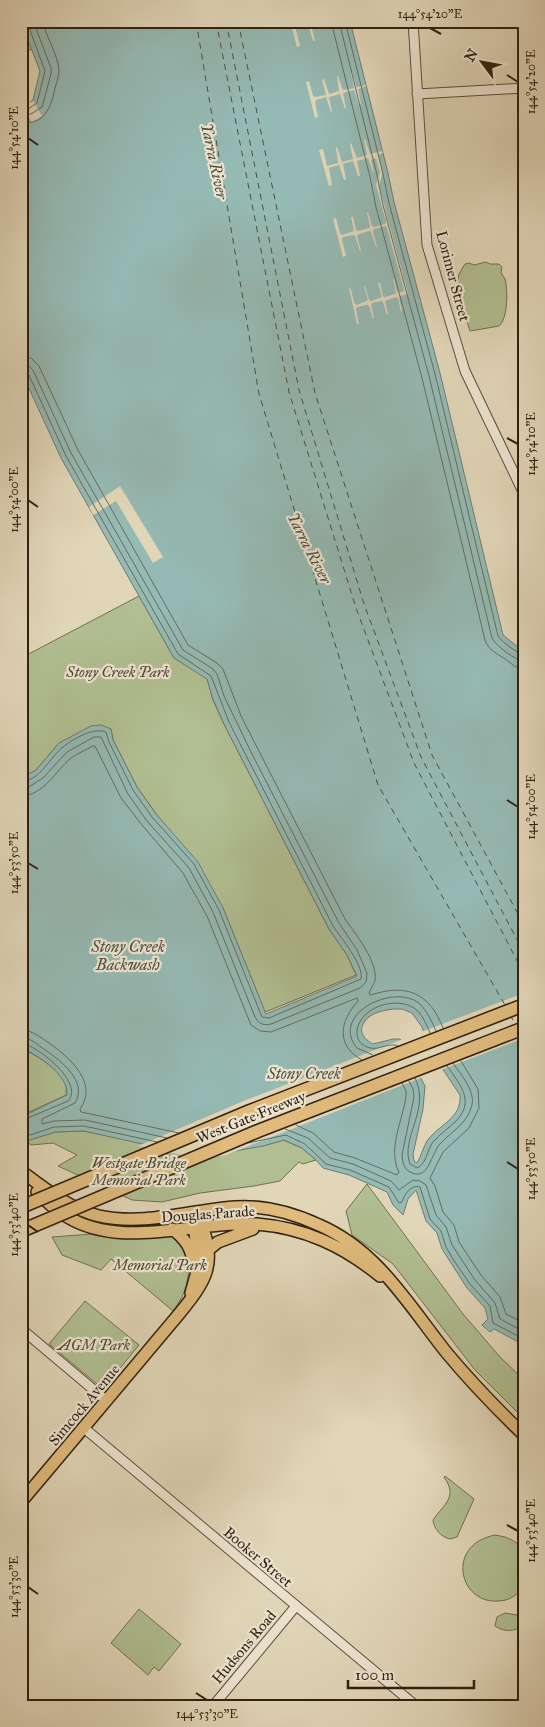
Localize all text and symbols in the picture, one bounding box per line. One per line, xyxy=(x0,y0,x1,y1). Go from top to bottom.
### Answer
text: 144°54'20"E xyxy=(398,7,463,21)
north arrow xyxy=(458,38,508,88)
text: N xyxy=(461,46,482,65)
text: 144°54'20"E xyxy=(524,49,538,114)
text: 144°54'10"E xyxy=(7,106,21,170)
water label: Yarra River xyxy=(197,121,232,202)
street label: Lorimer Street xyxy=(432,229,474,324)
text: 144°54'10"E xyxy=(524,412,538,476)
text: 144°54'00"E xyxy=(7,467,21,533)
water label: Yarra River xyxy=(284,510,336,588)
park label: Stony Creek Park xyxy=(65,663,170,681)
text: 144°54'00"E xyxy=(524,774,538,840)
text: 144°53'50"E xyxy=(7,831,21,894)
water label: Stony Creek Backwash xyxy=(90,937,165,974)
water label: Stony Creek xyxy=(266,1064,341,1083)
street label: West Gate Freeway xyxy=(194,1086,309,1147)
text: 144°53'50"E xyxy=(524,1137,538,1200)
park label: Westgate Bridge Memorial Park xyxy=(90,1154,187,1189)
text: 144°53'40"E xyxy=(7,1193,21,1257)
street label: Douglas Parade xyxy=(160,1202,256,1226)
park label: Memorial Park xyxy=(111,1256,207,1274)
park label: AGM Park xyxy=(56,1336,130,1354)
street label: Simcock Avenue xyxy=(45,1361,123,1449)
text: 144°53'40"E xyxy=(524,1499,538,1563)
street label: Booker Street xyxy=(220,1523,297,1591)
text: 144°53'30"E xyxy=(7,1556,21,1618)
street label: Hudsons Road xyxy=(208,1606,280,1687)
scale bar xyxy=(348,1657,474,1689)
text: 100 m xyxy=(355,1666,395,1684)
text: 144°53'30"E xyxy=(176,1707,238,1721)

